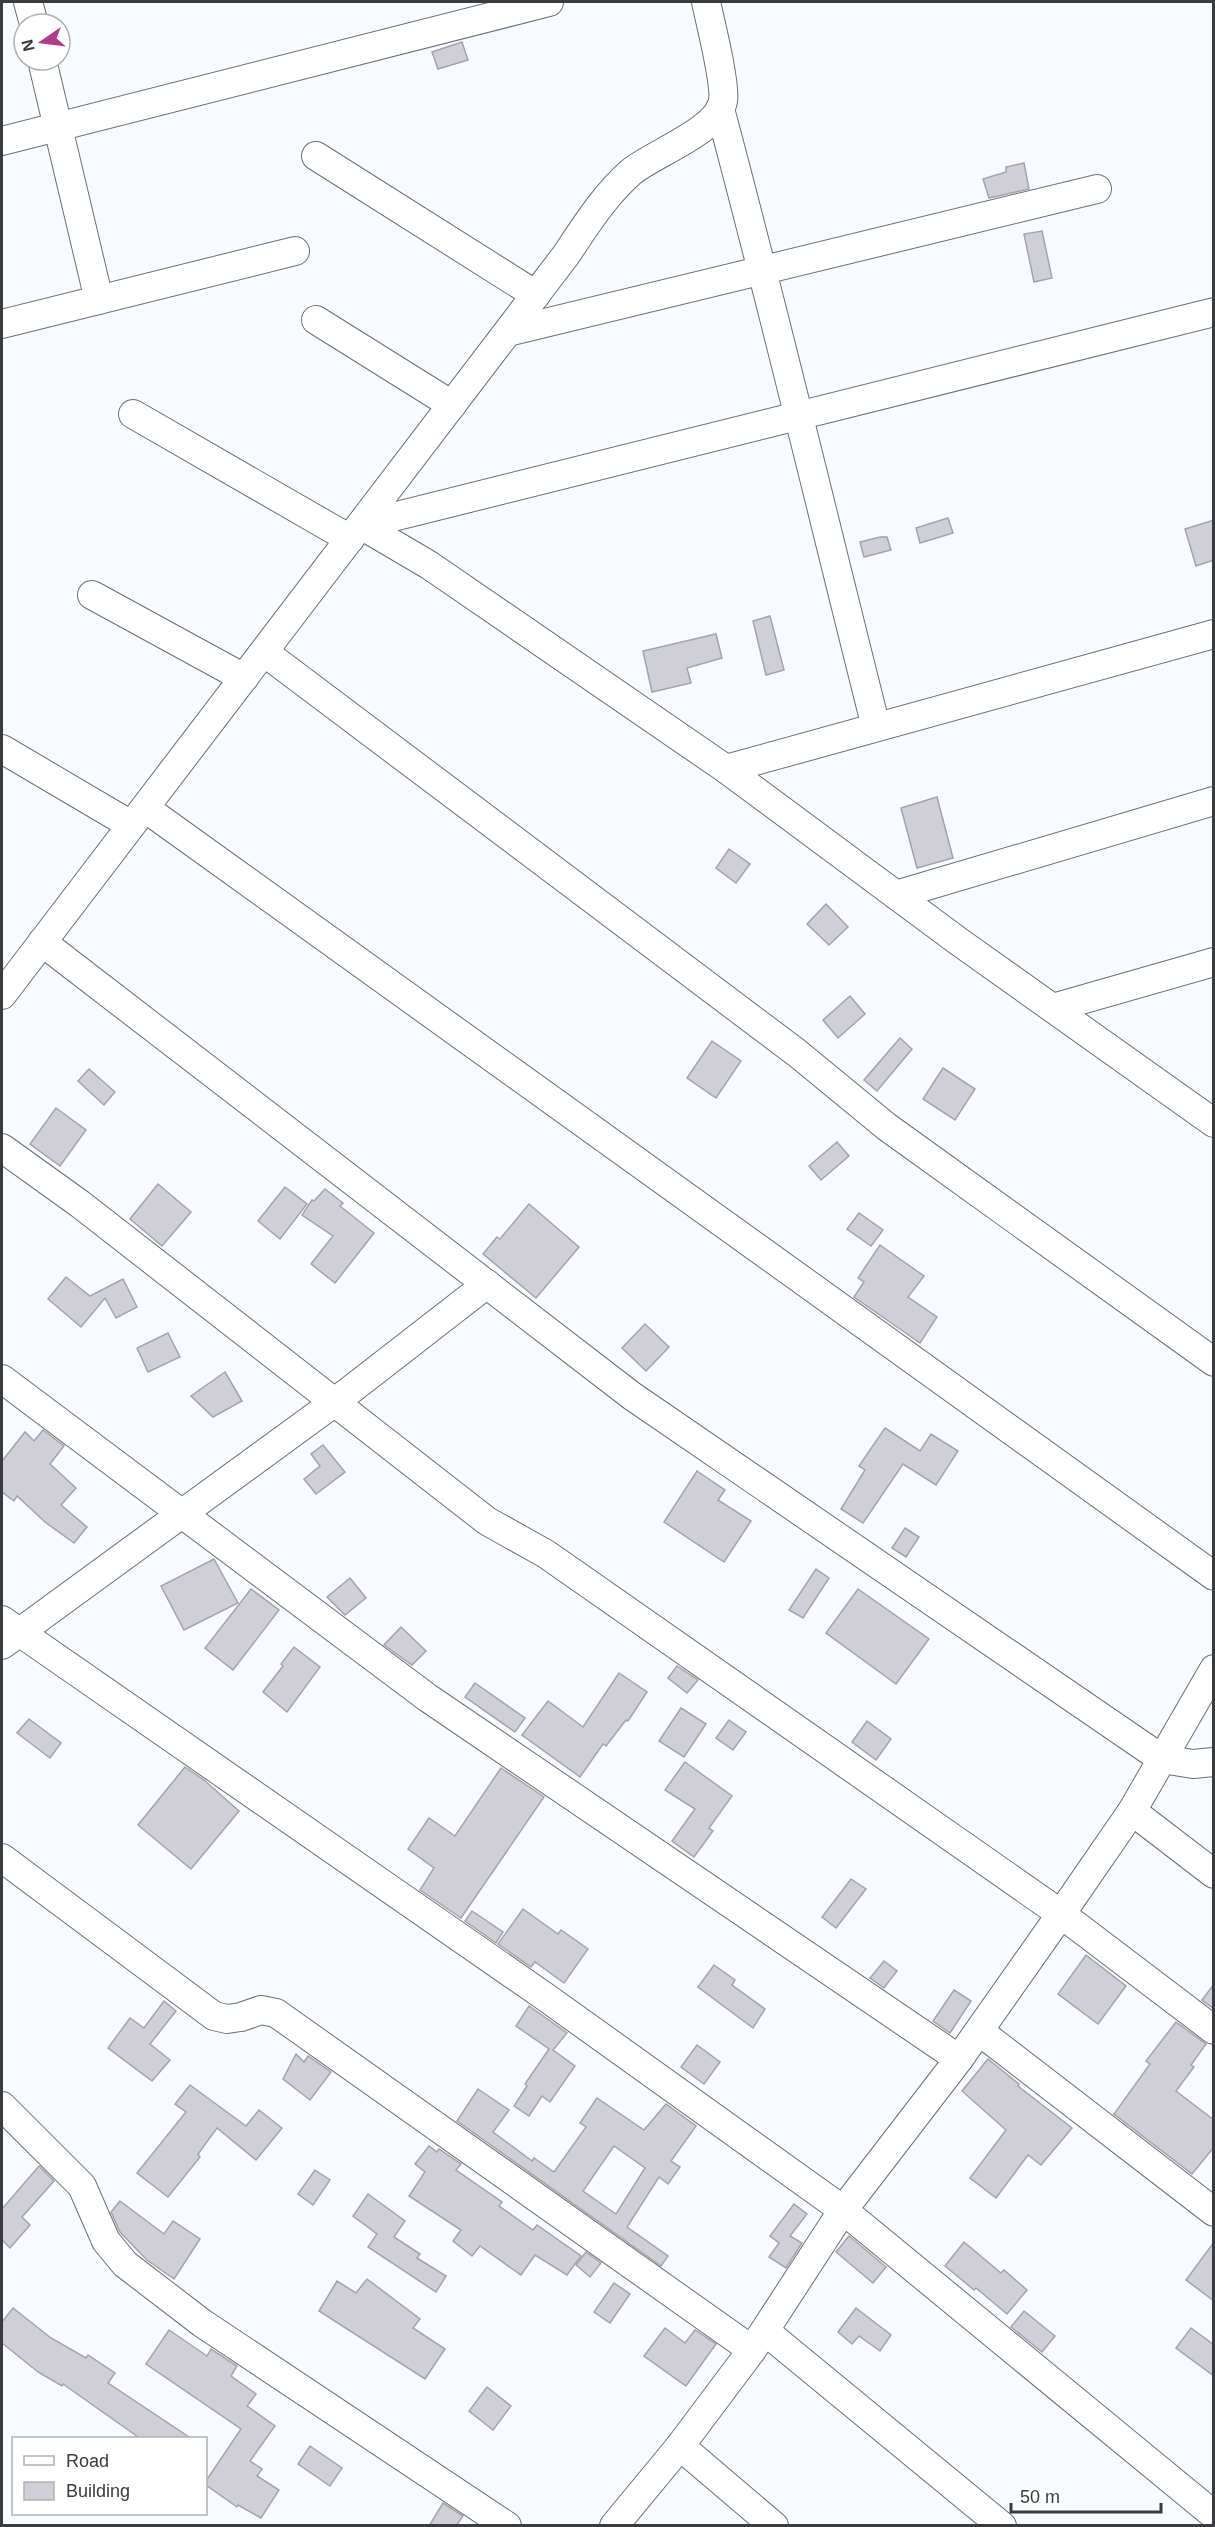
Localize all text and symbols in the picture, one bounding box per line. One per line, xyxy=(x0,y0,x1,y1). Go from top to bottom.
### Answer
north arrow xyxy=(12,12,72,72)
text: N xyxy=(18,38,38,53)
legend xyxy=(12,2437,207,2515)
text: Road xyxy=(66,2451,109,2471)
scale bar xyxy=(1011,2476,1161,2514)
text: Building xyxy=(66,2481,130,2501)
text: 50 m xyxy=(1020,2487,1060,2507)

